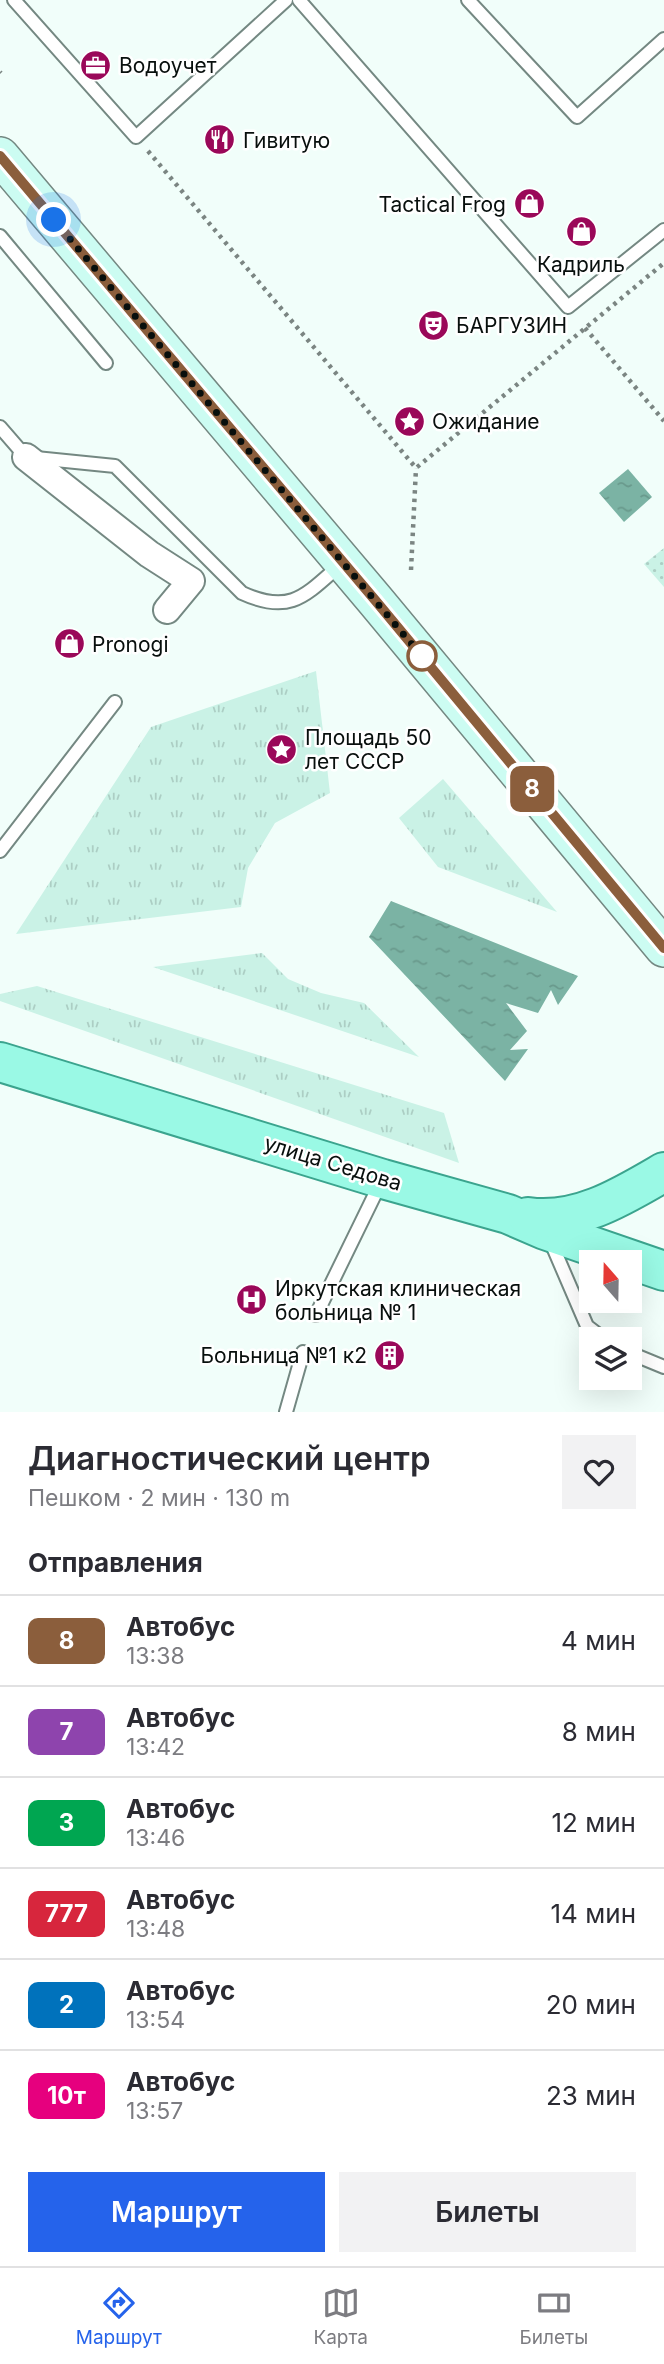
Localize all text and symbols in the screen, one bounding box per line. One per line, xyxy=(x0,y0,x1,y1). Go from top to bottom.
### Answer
office icon: Водоучет xyxy=(79,48,113,82)
place label: Водоучет xyxy=(119,53,217,78)
restaurant icon: Гивитую xyxy=(203,123,237,157)
place label: Гивитую xyxy=(243,128,330,153)
shop icon: Tactical Frog xyxy=(512,187,546,221)
place label: Tactical Frog xyxy=(378,192,506,217)
your location xyxy=(36,202,71,237)
shop icon: Кадриль xyxy=(564,215,598,249)
place label: Кадриль xyxy=(537,252,625,277)
theatre icon: БАРГУЗИН xyxy=(416,308,450,342)
place label: БАРГУЗИН xyxy=(456,313,567,338)
place icon: Ожидание xyxy=(392,404,426,438)
place label: Ожидание xyxy=(432,409,540,434)
shop icon: Pronogi xyxy=(52,627,86,661)
place label: Pronogi xyxy=(92,632,169,657)
unlabelled marker xyxy=(407,641,437,671)
place label: Площадь 50 лет СССР xyxy=(305,725,432,774)
place icon: Площадь 50 лет СССР xyxy=(265,732,299,766)
line badge: 8 xyxy=(509,766,555,812)
text: 8 xyxy=(524,774,540,803)
street label: улица Седова xyxy=(261,1130,405,1196)
north arrow xyxy=(579,1250,642,1312)
map controls xyxy=(579,1250,642,1390)
place label: Иркутская клиническая больница № 1 xyxy=(275,1276,521,1325)
hospital icon: Иркутская клиническая больница № 1 xyxy=(235,1283,269,1317)
button: layers xyxy=(579,1327,642,1390)
building icon: Больница №1 к2 xyxy=(373,1338,407,1372)
place label: Больница №1 к2 xyxy=(200,1343,367,1368)
button: heart xyxy=(562,1435,636,1509)
text: Диагностический центр xyxy=(28,1438,431,1478)
text: Пешком · 2 мин · 130 m xyxy=(28,1484,290,1512)
text: Отправления xyxy=(28,1547,203,1578)
text: Автобус xyxy=(126,1611,235,1642)
text: 4 мин xyxy=(561,1625,636,1656)
text: 8 xyxy=(59,1626,74,1655)
text: 13:38 xyxy=(126,1642,185,1670)
text: Автобус xyxy=(126,1702,235,1733)
text: 8 мин xyxy=(562,1716,636,1747)
text: 7 xyxy=(60,1717,73,1746)
text: 13:42 xyxy=(126,1733,185,1761)
text: Автобус xyxy=(126,1793,235,1824)
text: 12 мин xyxy=(551,1807,636,1838)
text: 3 xyxy=(59,1808,74,1837)
text: 13:46 xyxy=(126,1824,185,1852)
text: Автобус xyxy=(126,1884,235,1915)
text: 14 мин xyxy=(551,1898,636,1929)
text: 777 xyxy=(45,1899,88,1928)
text: 13:48 xyxy=(126,1915,185,1943)
text: Автобус xyxy=(126,1975,235,2006)
text: 20 мин xyxy=(546,1989,636,2020)
text: 2 xyxy=(59,1990,74,2019)
text: 13:54 xyxy=(126,2006,185,2034)
text: Автобус xyxy=(126,2066,235,2097)
text: 23 мин xyxy=(546,2080,636,2111)
text: 10т xyxy=(47,2081,86,2110)
text: 13:57 xyxy=(126,2097,183,2125)
button: Маршрут xyxy=(28,2172,325,2252)
button: Билеты xyxy=(339,2172,636,2252)
tab: Маршрут xyxy=(76,2284,162,2349)
tab: Карта xyxy=(313,2284,368,2349)
tab: Билеты xyxy=(520,2284,588,2349)

